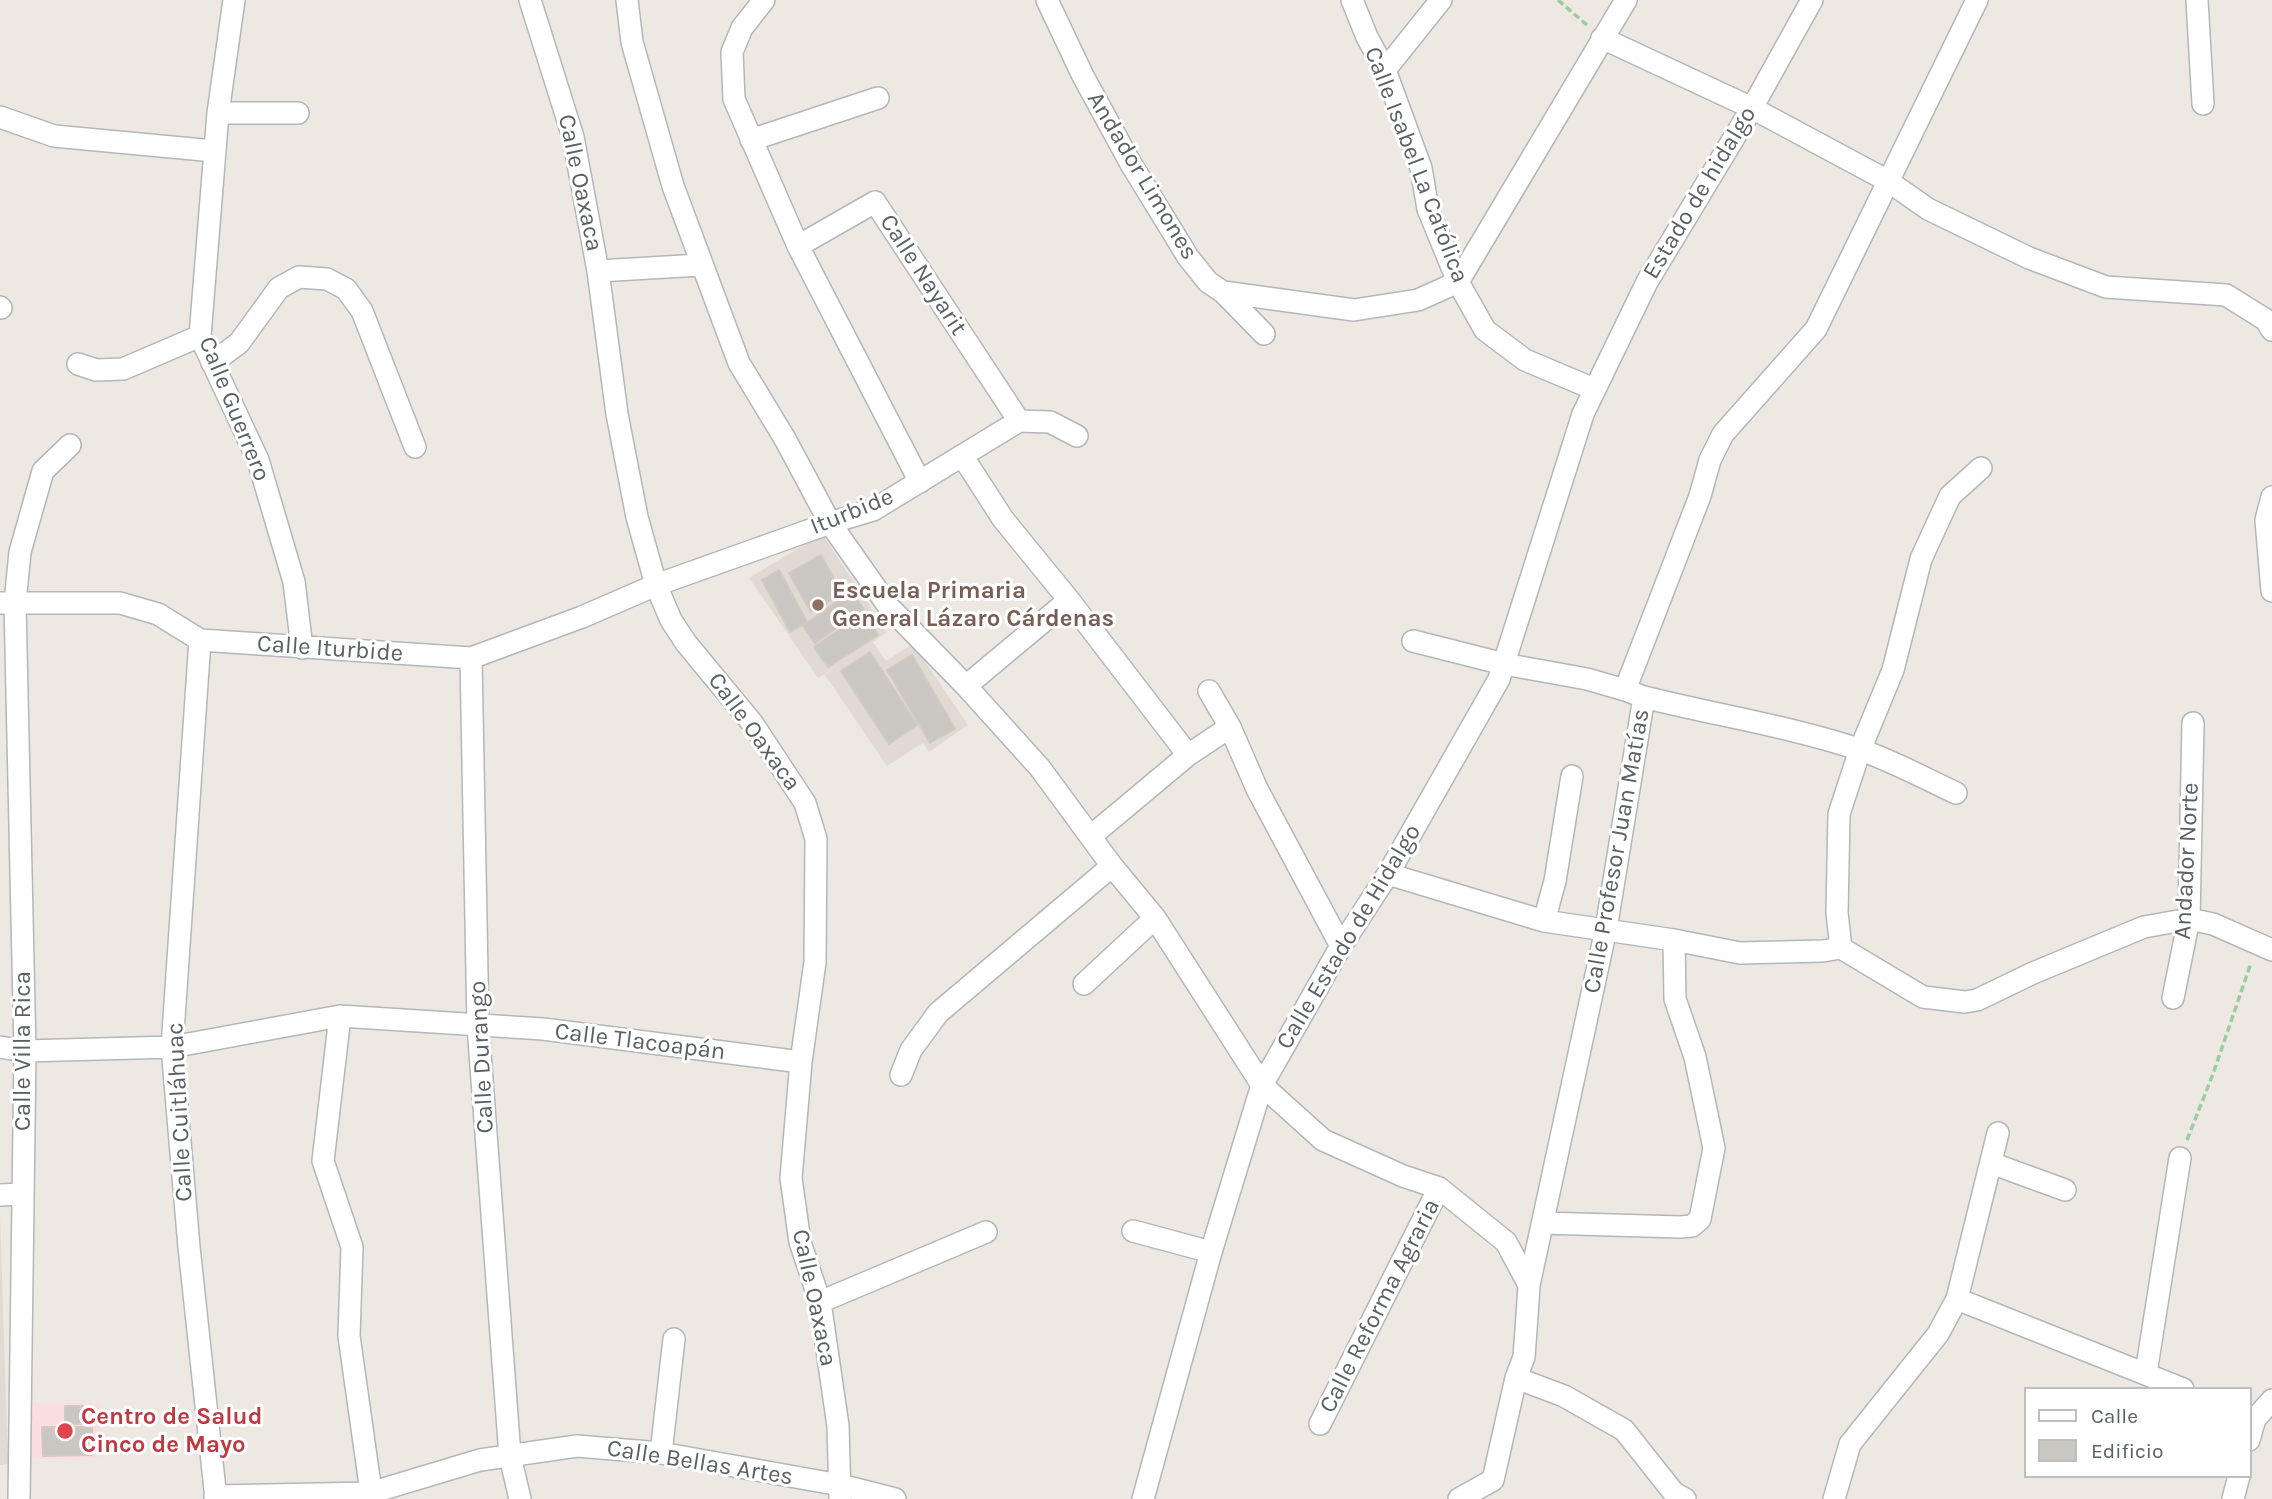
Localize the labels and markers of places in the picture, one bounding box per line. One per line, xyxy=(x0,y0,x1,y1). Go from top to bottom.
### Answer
place label: Escuela Primaria General Lázaro Cárdenas xyxy=(832,577,1114,633)
marker: Escuela Primaria General Lázaro Cárdenas xyxy=(810,597,826,613)
place label: Centro de Salud Cinco de Mayo xyxy=(81,1403,262,1459)
marker: Centro de Salud Cinco de Mayo xyxy=(55,1421,75,1441)

